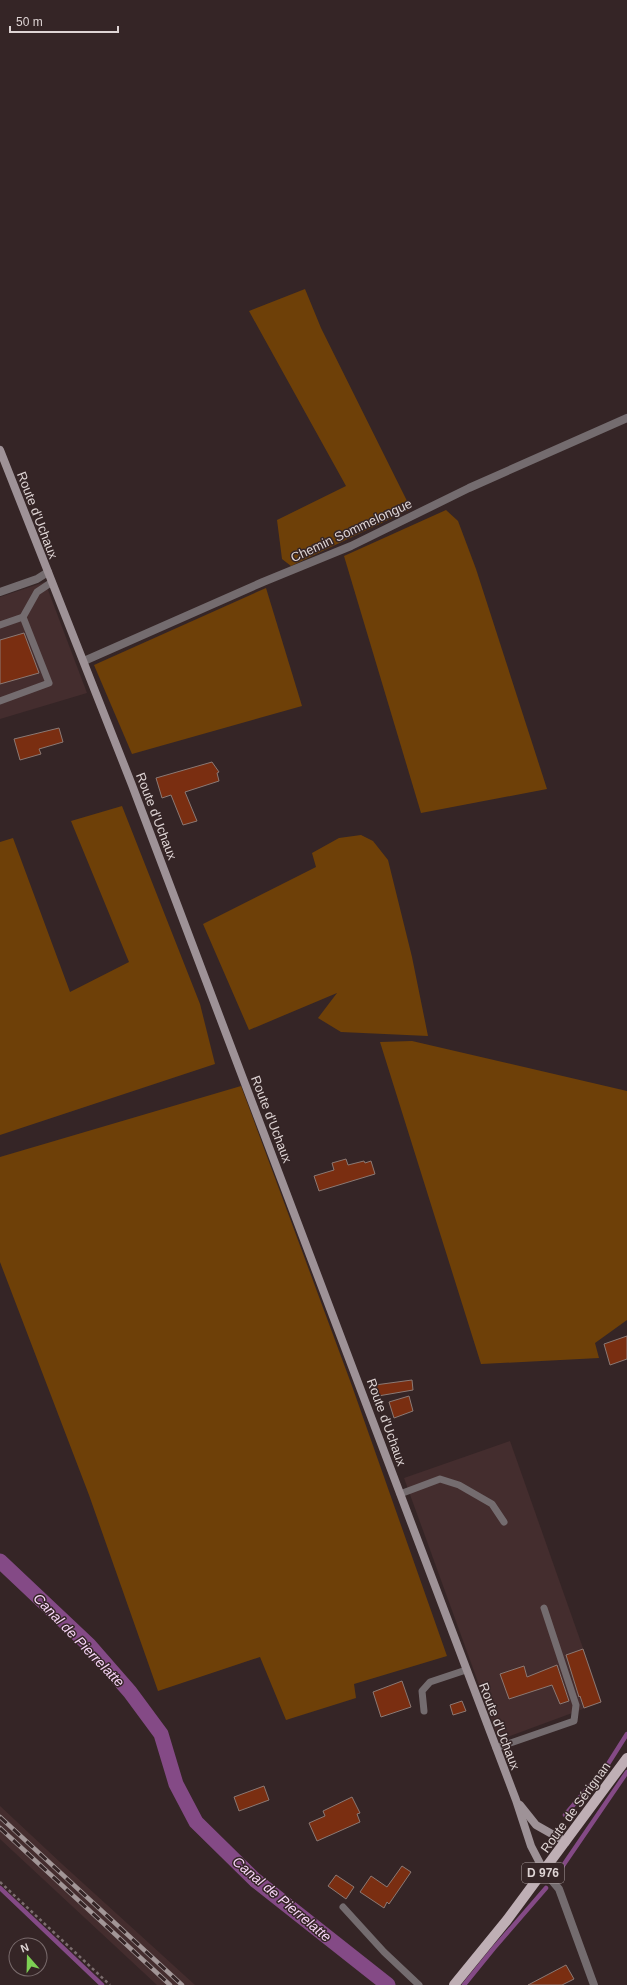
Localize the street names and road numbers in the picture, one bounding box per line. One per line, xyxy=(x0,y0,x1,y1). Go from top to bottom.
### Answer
street label: Route d'Uchaux xyxy=(14,470,61,561)
street label: Chemin Sommelongue xyxy=(288,496,414,565)
street label: Route d'Uchaux xyxy=(133,771,180,862)
street label: Route d'Uchaux xyxy=(248,1074,295,1165)
street label: Route d'Uchaux xyxy=(364,1376,409,1468)
street label: Route d'Uchaux xyxy=(476,1681,523,1772)
street label: Route de Sérignan xyxy=(537,1759,613,1856)
road number: D 976 xyxy=(522,1863,564,1883)

